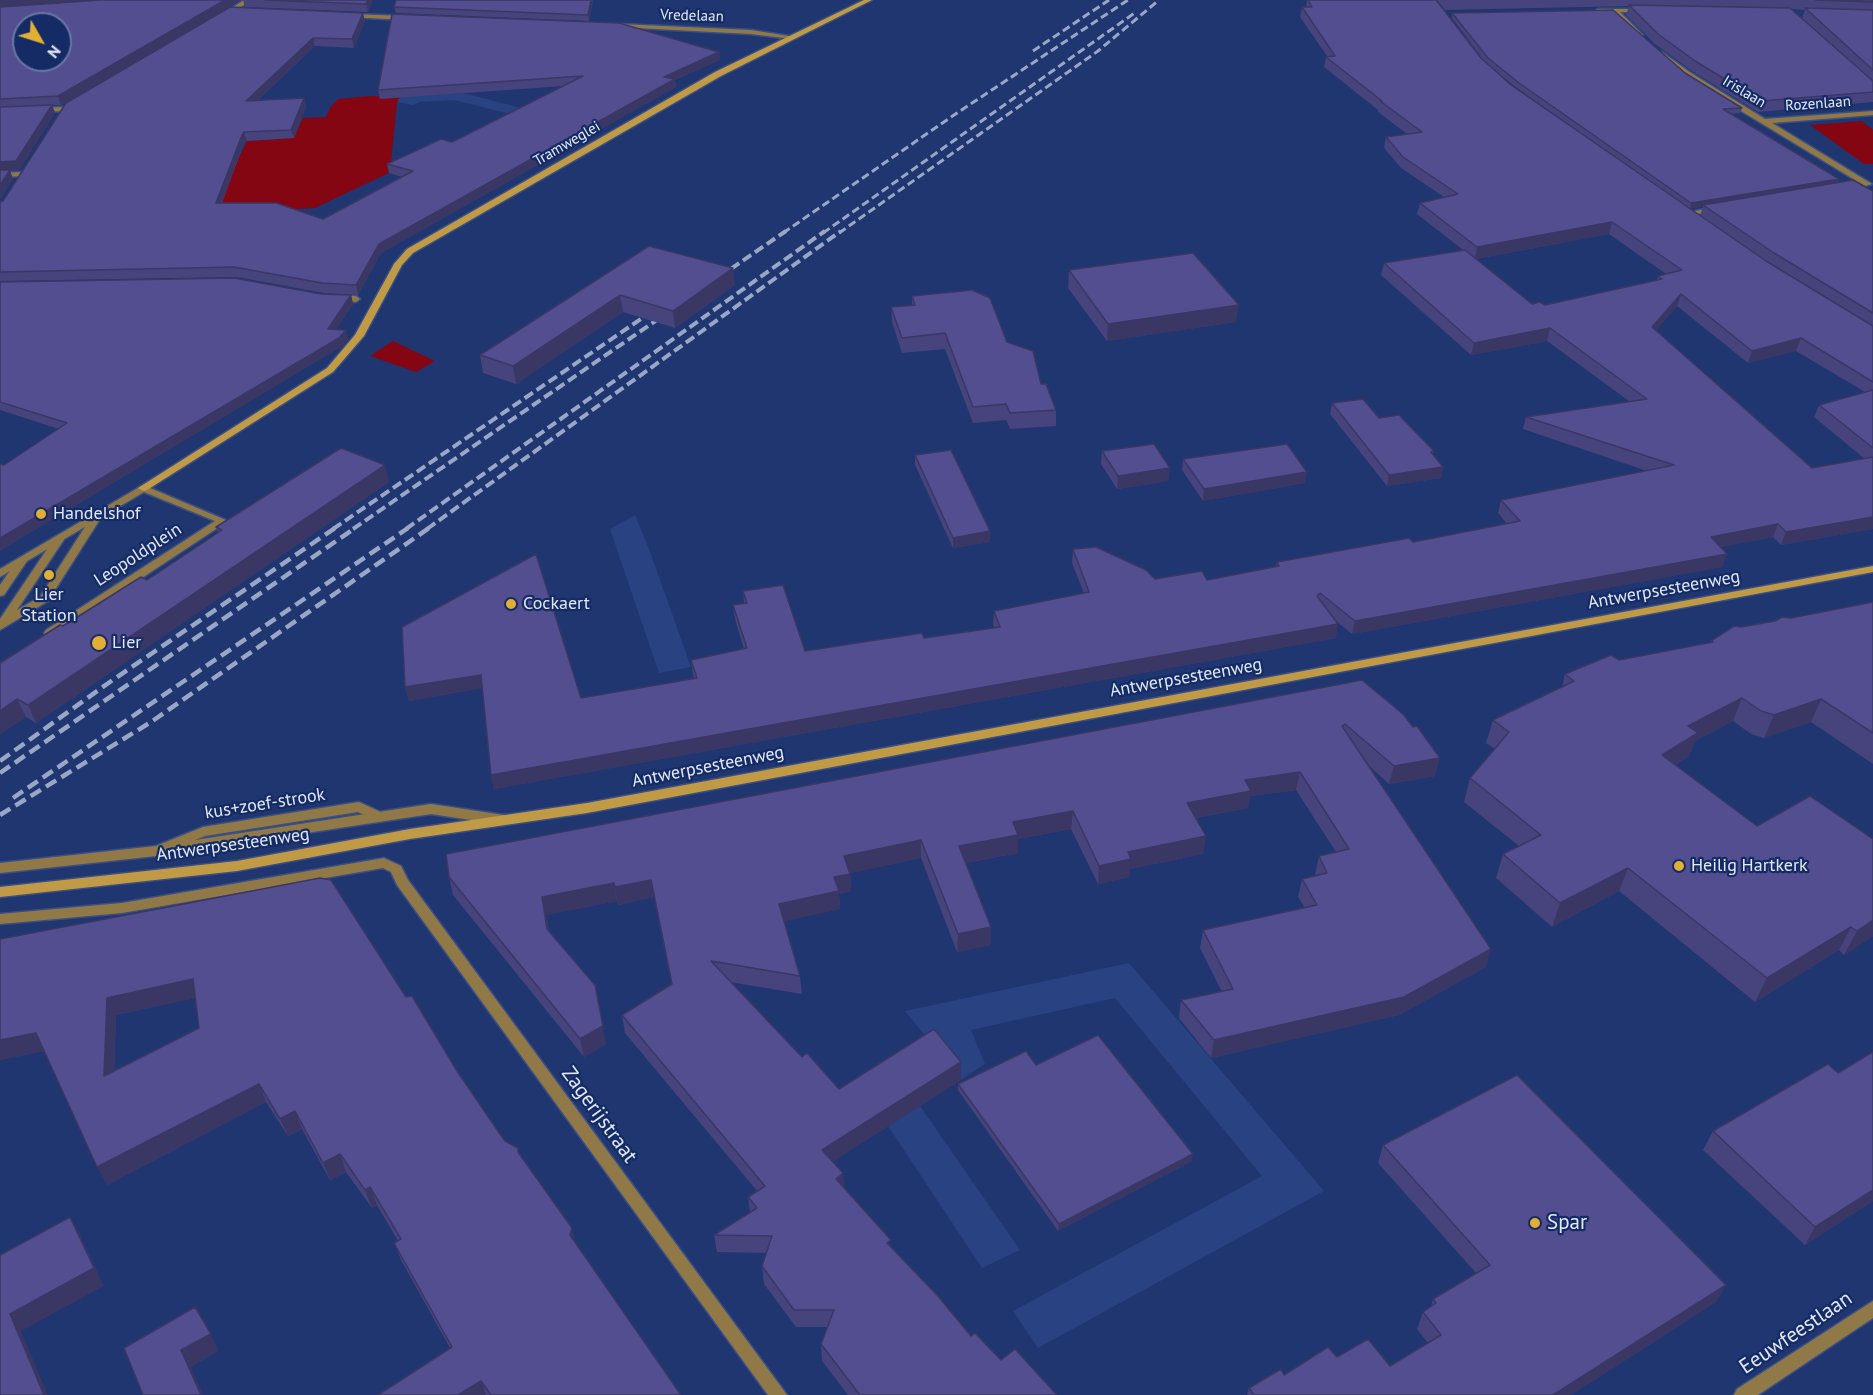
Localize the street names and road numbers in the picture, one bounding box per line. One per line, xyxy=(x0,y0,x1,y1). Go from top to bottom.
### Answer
street label: Vredelaan xyxy=(660,6,724,26)
street label: Irislaan xyxy=(1719,72,1769,112)
street label: Rozenlaan xyxy=(1785,93,1851,115)
street label: Tramweglei xyxy=(531,118,603,170)
street label: Leopoldplein xyxy=(90,519,186,591)
street label: Antwerpsesteenweg xyxy=(1586,566,1742,614)
street label: Antwerpsesteenweg xyxy=(1108,654,1264,702)
street label: Antwerpsesteenweg xyxy=(630,742,786,792)
street label: kus+zoef-strook xyxy=(203,784,327,824)
street label: Antwerpsesteenweg xyxy=(155,824,311,866)
street label: Zagerijstraat xyxy=(556,1062,642,1168)
street label: Eeuwfeestlaan xyxy=(1735,1286,1857,1380)

